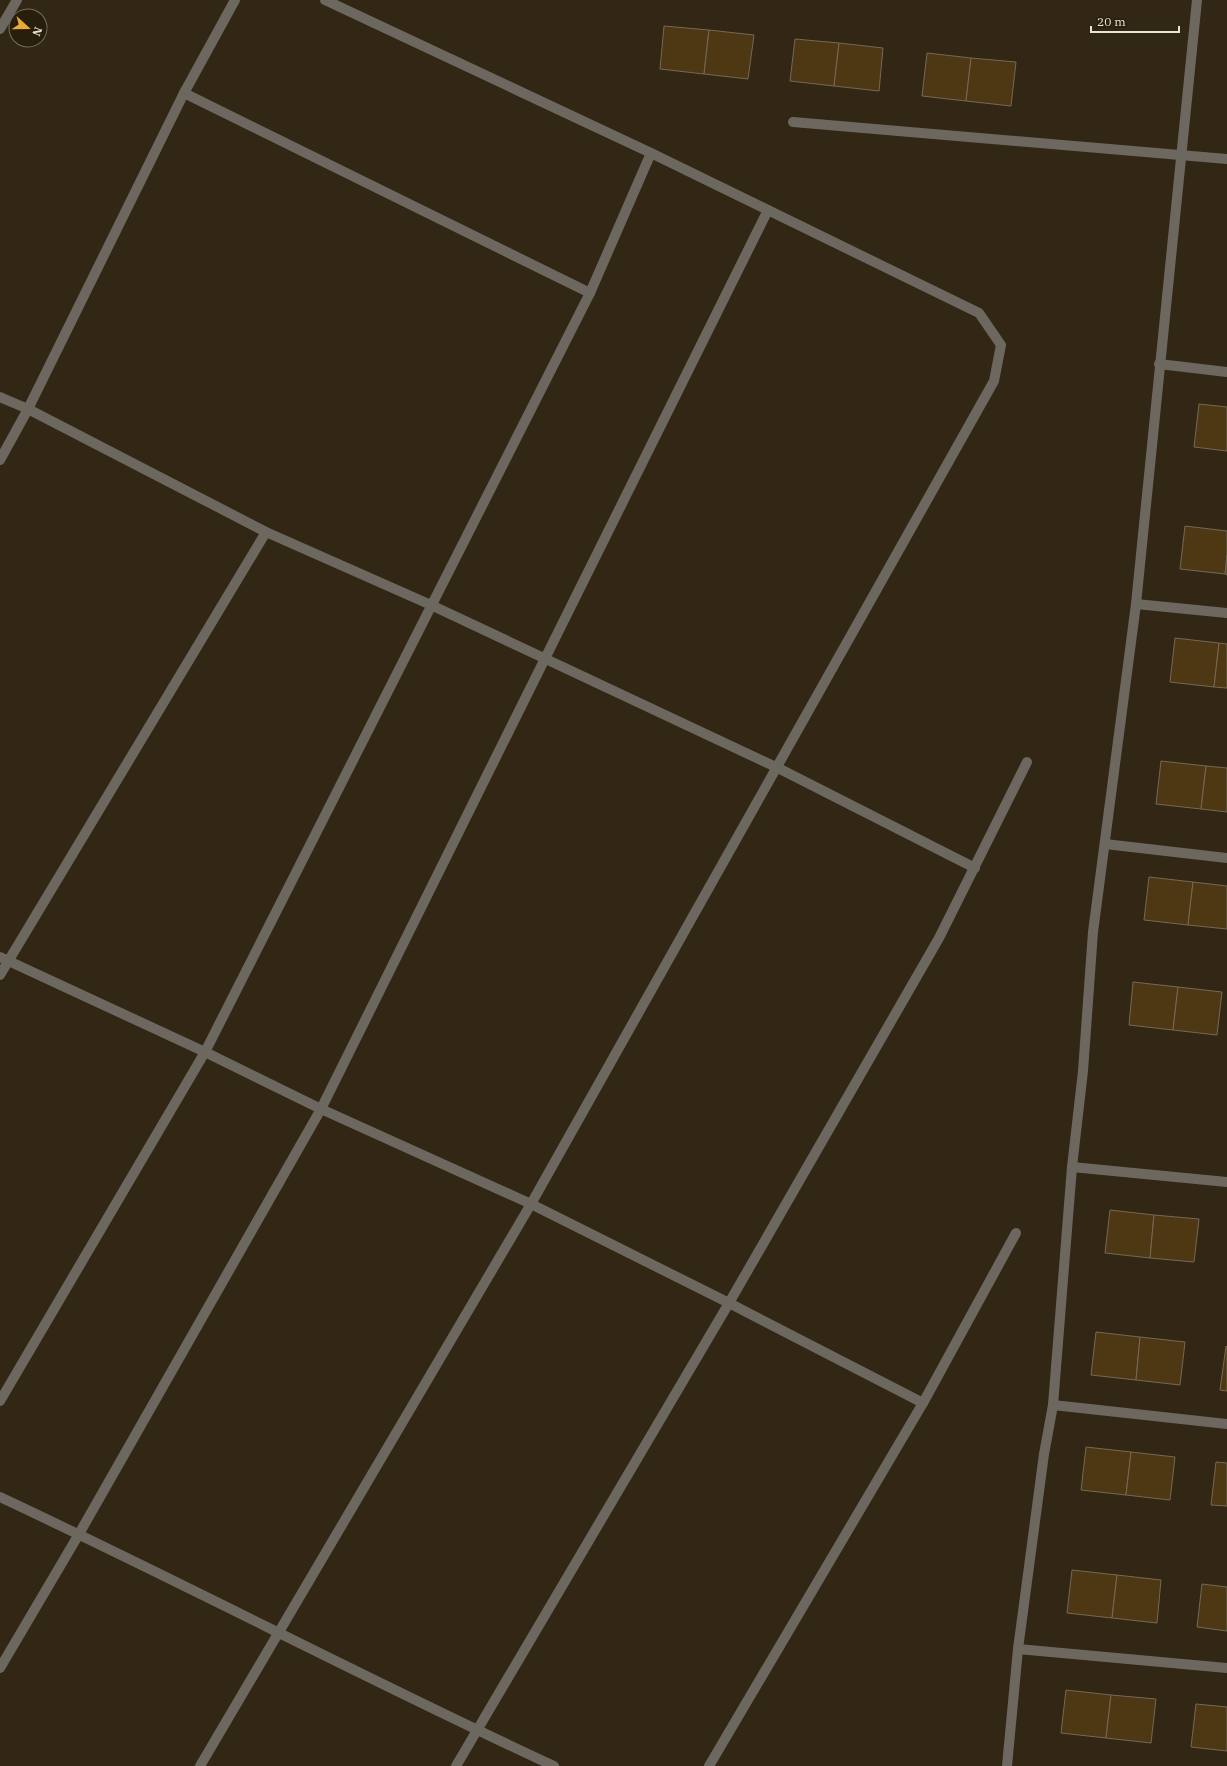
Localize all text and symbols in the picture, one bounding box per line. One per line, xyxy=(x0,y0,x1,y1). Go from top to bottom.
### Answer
north arrow xyxy=(8,8,48,48)
scale bar xyxy=(1091,8,1179,34)
text: 20 m xyxy=(1097,14,1126,29)
text: N xyxy=(29,25,45,38)

